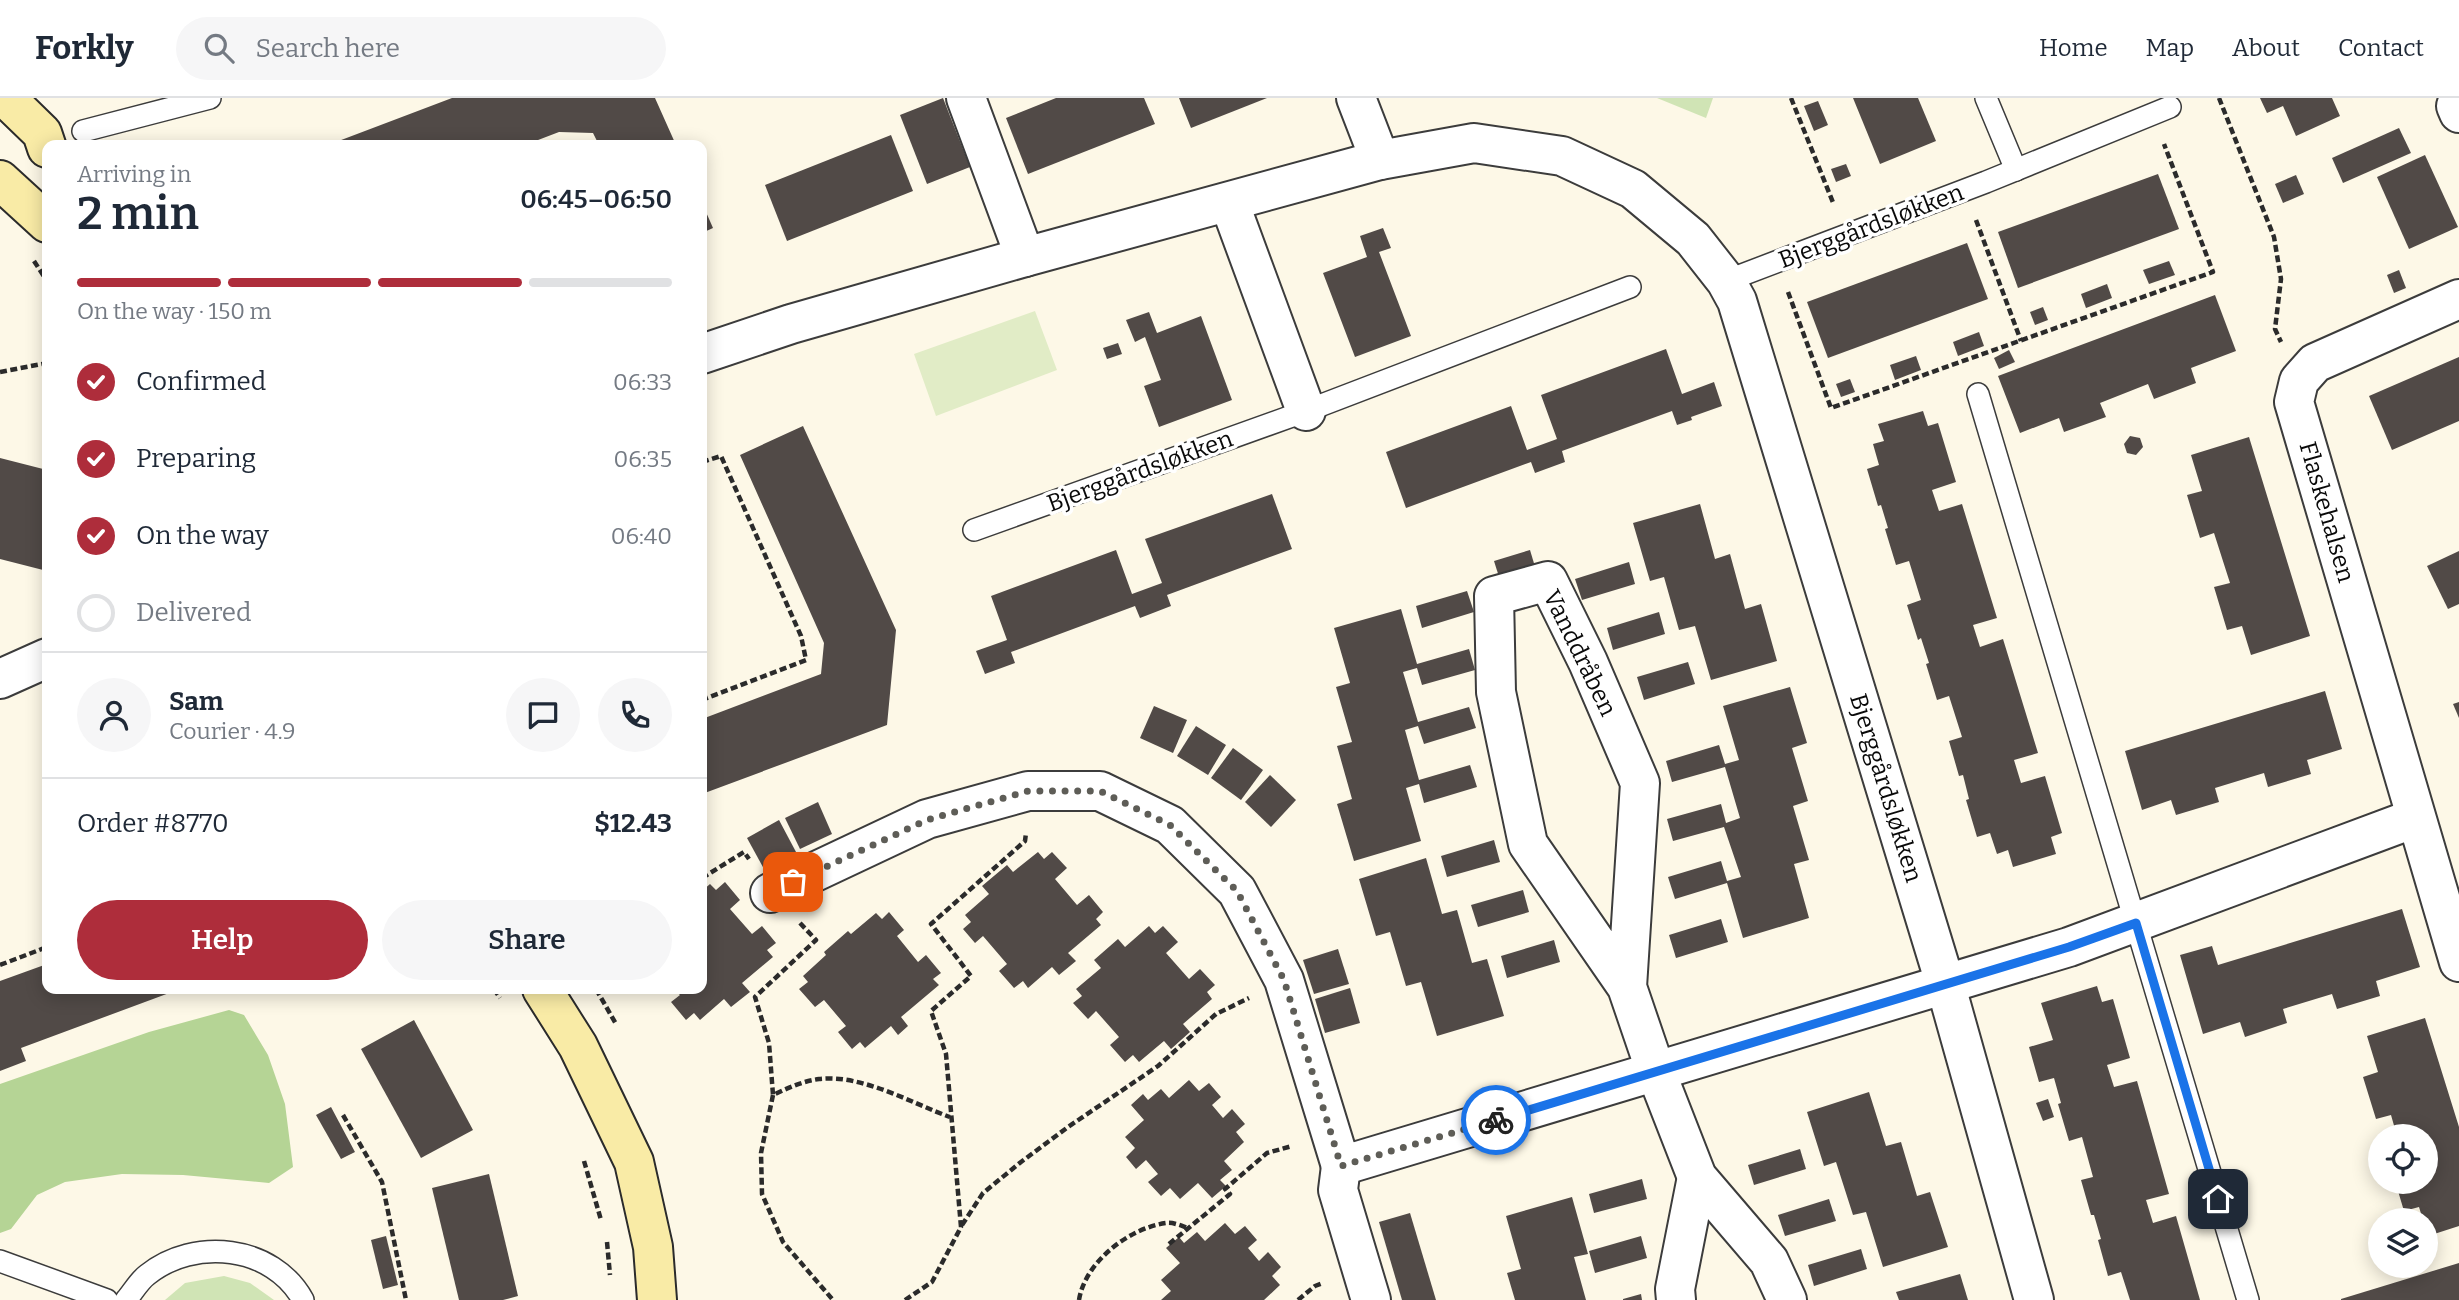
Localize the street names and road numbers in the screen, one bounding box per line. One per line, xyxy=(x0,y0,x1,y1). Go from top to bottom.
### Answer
street label: Bjerggårdsløkken xyxy=(1775,178,1967,274)
street label: Bjerggårdsløkken xyxy=(1043,424,1237,518)
street label: Flaskehalsen xyxy=(2294,438,2360,586)
street label: Vanddråben xyxy=(1537,585,1623,721)
street label: Bjerggårdsløkken xyxy=(1844,690,1928,886)

